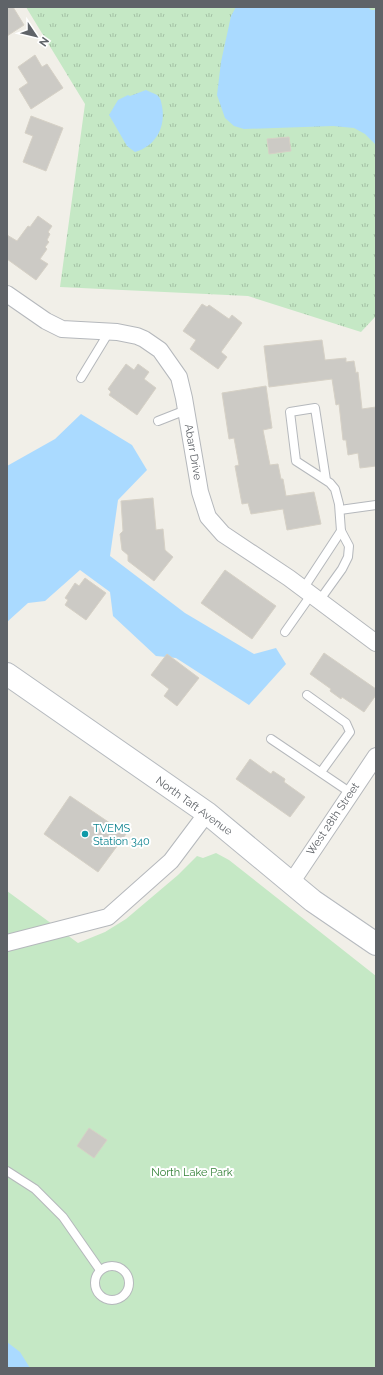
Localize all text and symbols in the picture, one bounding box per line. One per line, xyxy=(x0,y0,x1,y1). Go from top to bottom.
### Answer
north arrow xyxy=(16,16,56,56)
text: N xyxy=(36,34,52,49)
street label: Abarr Drive xyxy=(182,423,204,482)
street label: North Taft Avenue xyxy=(153,774,235,838)
street label: West 28th Street xyxy=(304,780,362,858)
place label: TVEMS Station 340 xyxy=(93,822,150,848)
marker: TVEMS Station 340 xyxy=(80,829,90,839)
park label: North Lake Park xyxy=(151,1166,233,1179)

